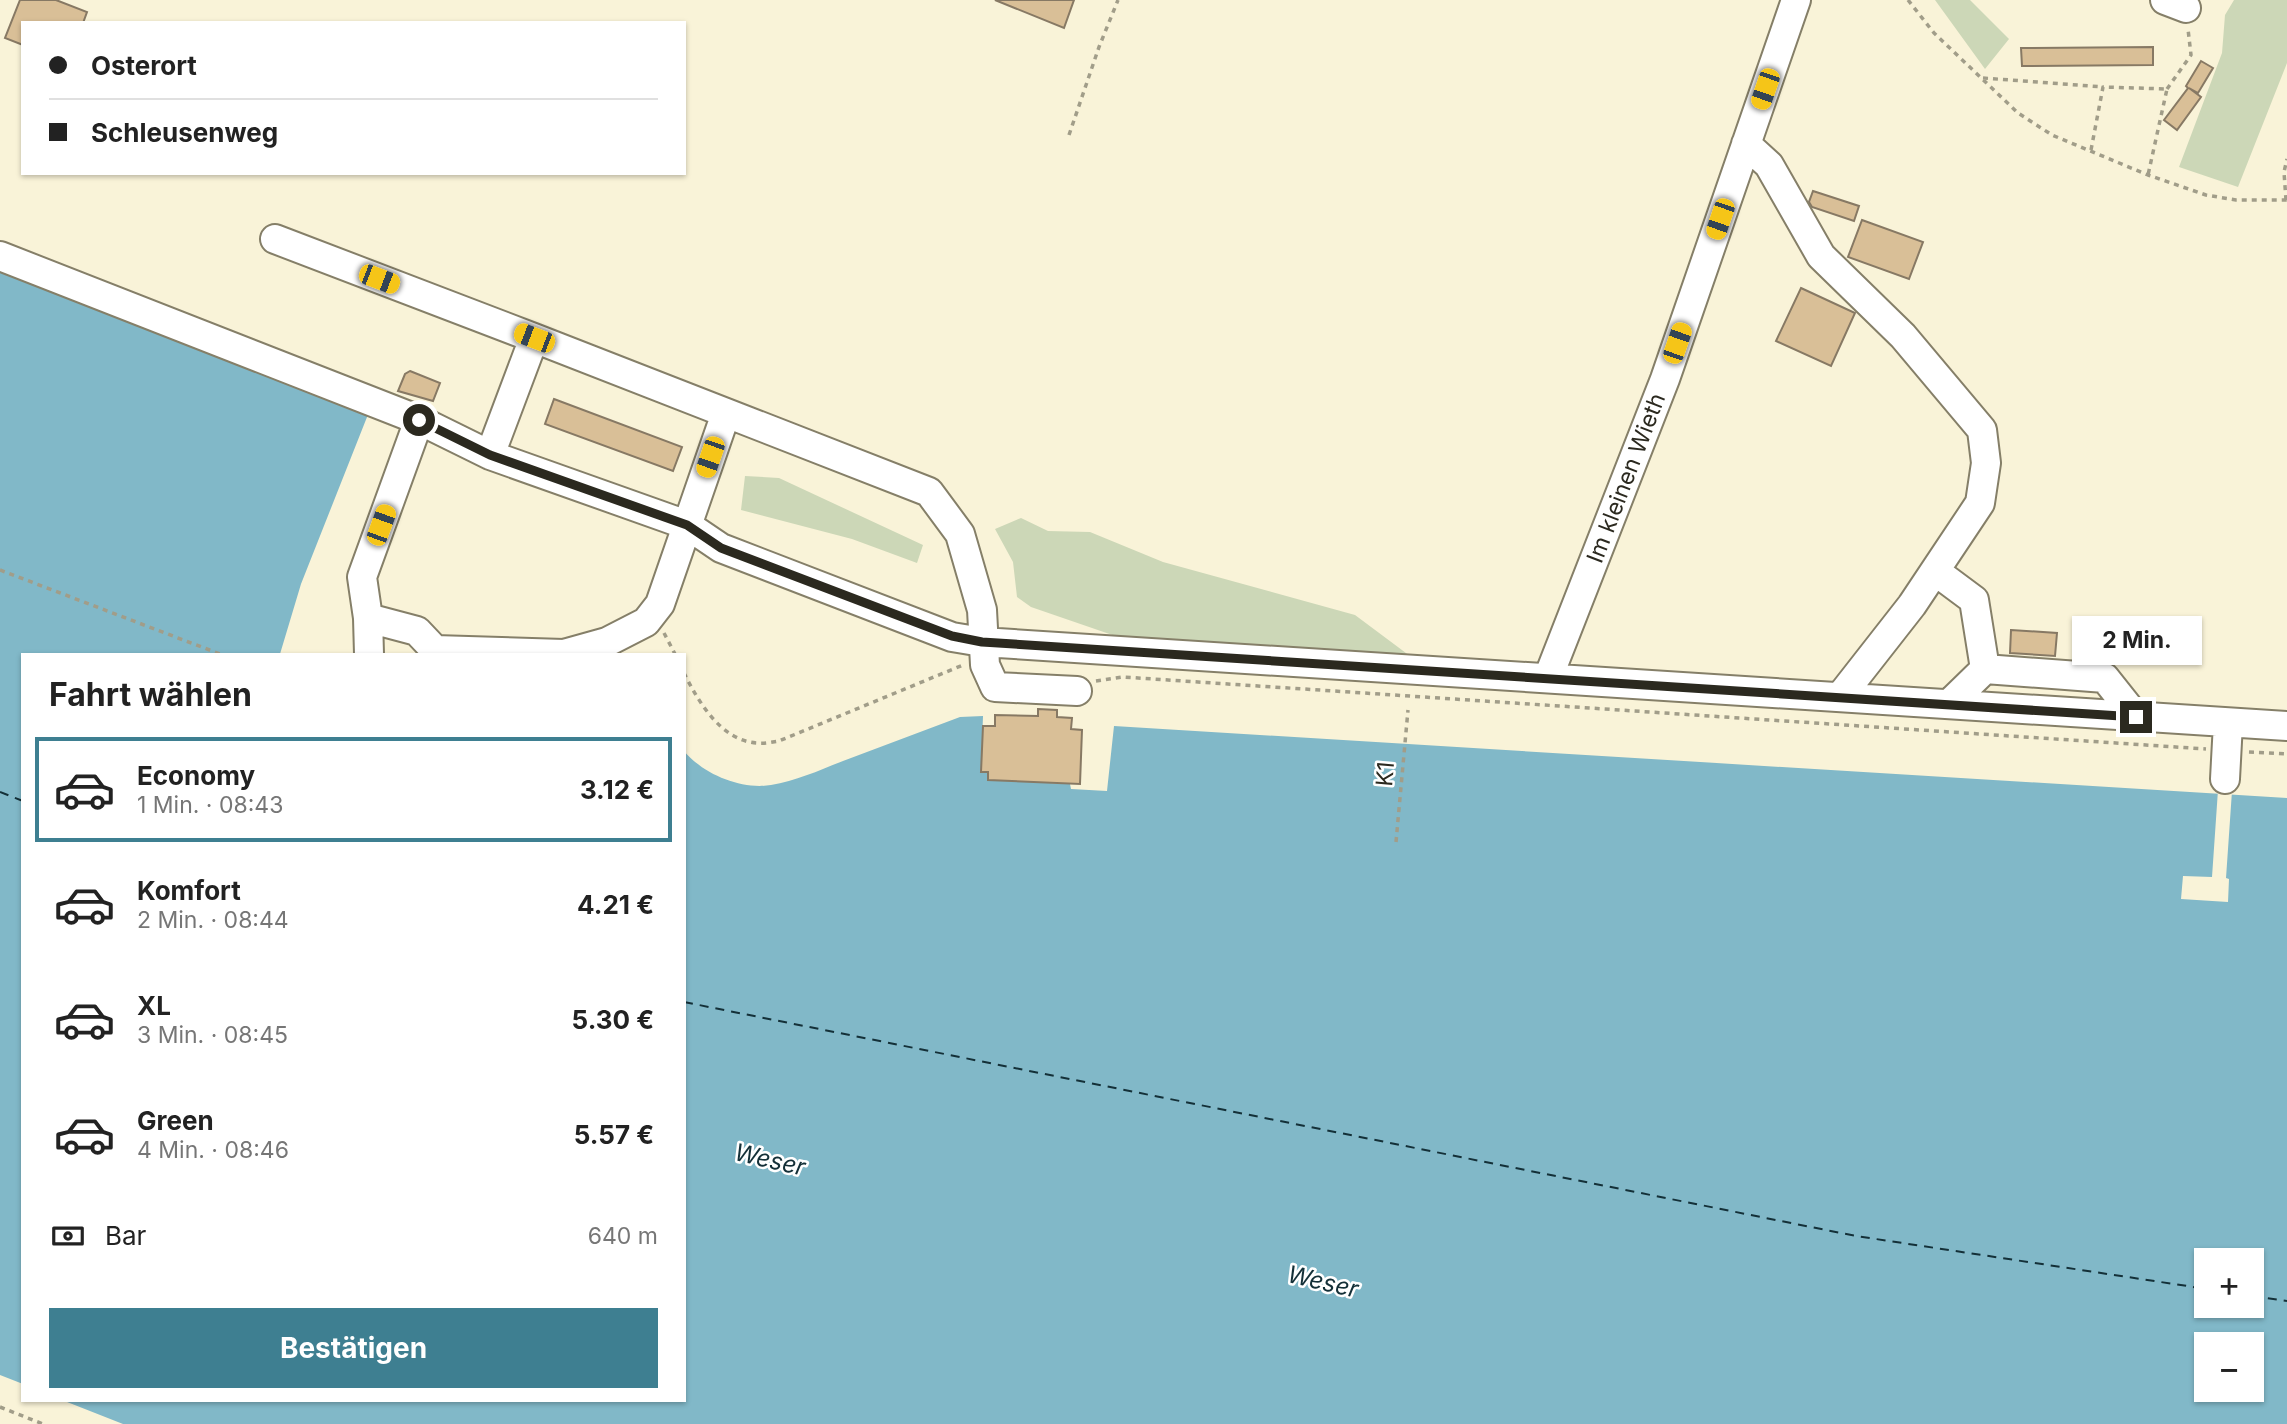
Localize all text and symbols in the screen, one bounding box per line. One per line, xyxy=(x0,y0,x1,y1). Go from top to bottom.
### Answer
text: Osterort xyxy=(91,50,197,81)
car xyxy=(1749,66,1782,112)
text: Schleusenweg xyxy=(91,117,278,148)
car xyxy=(1704,196,1737,242)
car xyxy=(356,262,403,296)
car xyxy=(1661,320,1694,366)
car xyxy=(511,321,558,355)
street label: Im kleinen Wieth xyxy=(1581,389,1671,567)
route start xyxy=(403,404,435,436)
car xyxy=(694,434,727,480)
car xyxy=(364,502,399,548)
callout: 2 Min. xyxy=(2071,616,2201,664)
text: 2 Min. xyxy=(2102,626,2172,654)
text: Fahrt wählen xyxy=(49,675,252,714)
route end xyxy=(2120,701,2152,733)
icon: car xyxy=(53,758,116,821)
text: Economy xyxy=(137,760,255,791)
street label: K1 xyxy=(1370,760,1400,788)
text: 3.12 € xyxy=(580,774,654,805)
text: 1 Min. · 08:43 xyxy=(137,791,283,819)
icon: car xyxy=(53,873,116,936)
text: Komfort xyxy=(137,875,241,906)
text: 4.21 € xyxy=(577,889,654,920)
text: 2 Min. · 08:44 xyxy=(137,906,289,934)
icon: car xyxy=(53,988,116,1051)
text: XL xyxy=(137,990,171,1021)
text: 5.30 € xyxy=(572,1004,654,1035)
text: 3 Min. · 08:45 xyxy=(137,1021,288,1049)
icon: car xyxy=(53,1103,116,1166)
text: Green xyxy=(137,1105,214,1136)
text: 5.57 € xyxy=(574,1119,654,1150)
text: 4 Min. · 08:46 xyxy=(137,1136,289,1164)
water label: Weser xyxy=(732,1137,809,1182)
icon: cash xyxy=(49,1217,87,1255)
text: Bar xyxy=(105,1220,146,1251)
text: 640 m xyxy=(588,1222,658,1250)
map controls xyxy=(2194,1248,2264,1402)
button: + xyxy=(2194,1248,2264,1318)
water label: Weser xyxy=(1285,1259,1362,1304)
button: Bestätigen xyxy=(49,1308,658,1388)
button: − xyxy=(2194,1332,2264,1402)

